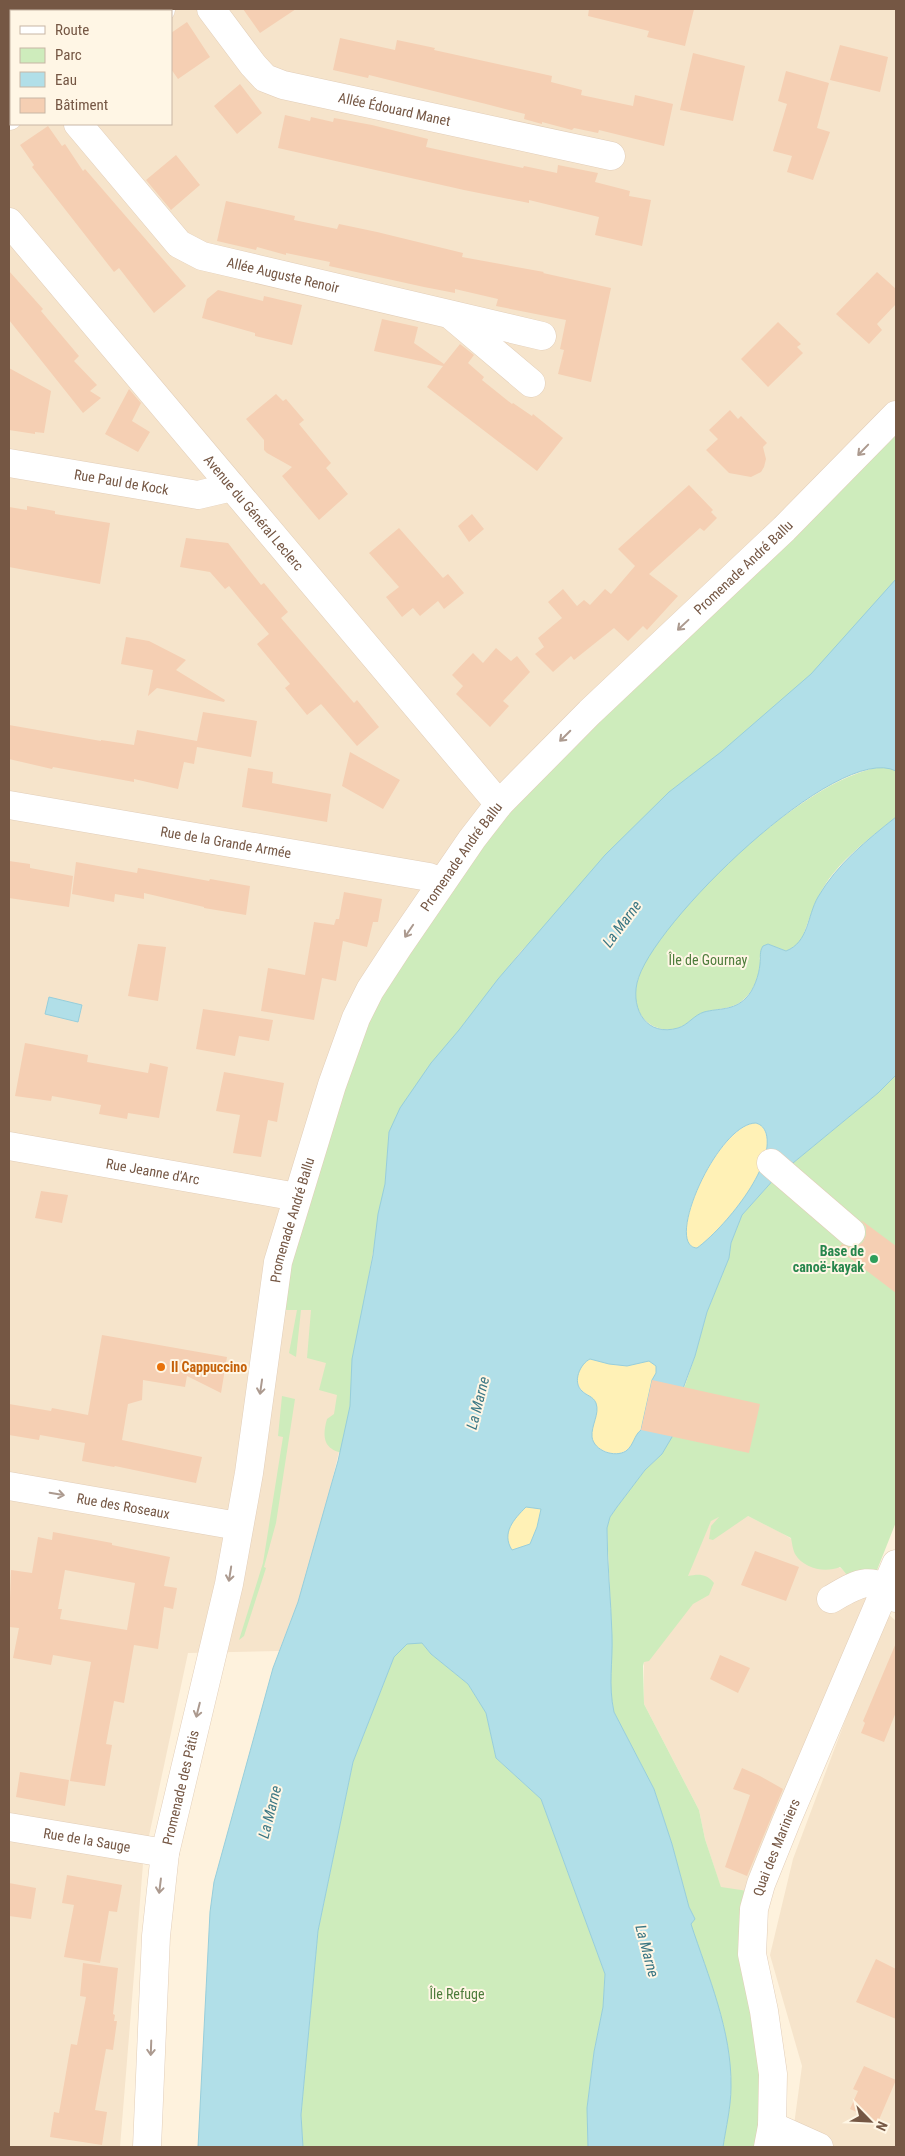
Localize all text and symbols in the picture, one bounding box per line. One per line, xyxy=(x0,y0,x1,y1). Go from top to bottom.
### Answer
legend xyxy=(10,10,172,125)
text: Route xyxy=(55,21,89,39)
text: Parc xyxy=(55,46,82,64)
text: Eau xyxy=(55,71,77,89)
street label: Allée Édouard Manet xyxy=(337,89,452,129)
text: Bâtiment xyxy=(55,96,108,114)
street label: Allée Auguste Renoir xyxy=(225,254,341,296)
one-way arrow xyxy=(857,444,869,457)
street label: Avenue du Général Leclerc xyxy=(201,452,307,574)
street label: Rue Paul de Kock xyxy=(73,466,171,498)
street label: Promenade André Ballu xyxy=(691,517,796,618)
one-way arrow xyxy=(677,619,690,631)
one-way arrow xyxy=(560,730,572,742)
street label: Promenade André Ballu xyxy=(417,799,505,914)
street label: Rue de la Grande Armée xyxy=(159,823,293,861)
water label: La Marne xyxy=(599,897,645,951)
one-way arrow xyxy=(404,923,414,937)
park label: Île de Gournay xyxy=(668,951,748,968)
street label: Rue Jeanne d'Arc xyxy=(105,1155,201,1188)
street label: Promenade André Ballu xyxy=(267,1156,317,1284)
place label: Base de canoë-kayak xyxy=(793,1243,864,1275)
marker: Base de canoë-kayak xyxy=(868,1253,880,1265)
place label: Il Cappuccino xyxy=(171,1359,247,1375)
marker: Il Cappuccino xyxy=(155,1361,167,1373)
water label: La Marne xyxy=(463,1375,493,1431)
one-way arrow xyxy=(256,1378,266,1394)
one-way arrow xyxy=(48,1489,64,1499)
street label: Rue des Roseaux xyxy=(75,1490,171,1522)
one-way arrow xyxy=(225,1566,235,1582)
one-way arrow xyxy=(193,1701,202,1717)
street label: Promenade des Pâtis xyxy=(159,1728,202,1847)
water label: La Marne xyxy=(255,1784,285,1840)
street label: Quai des Mariniers xyxy=(750,1796,803,1898)
street label: Rue de la Sauge xyxy=(42,1825,132,1855)
one-way arrow xyxy=(155,1877,165,1893)
water label: La Marne xyxy=(631,1923,663,1979)
park label: Île Refuge xyxy=(428,1985,485,2002)
one-way arrow xyxy=(146,2040,155,2056)
north arrow xyxy=(845,2096,895,2146)
text: N xyxy=(873,2119,891,2133)

